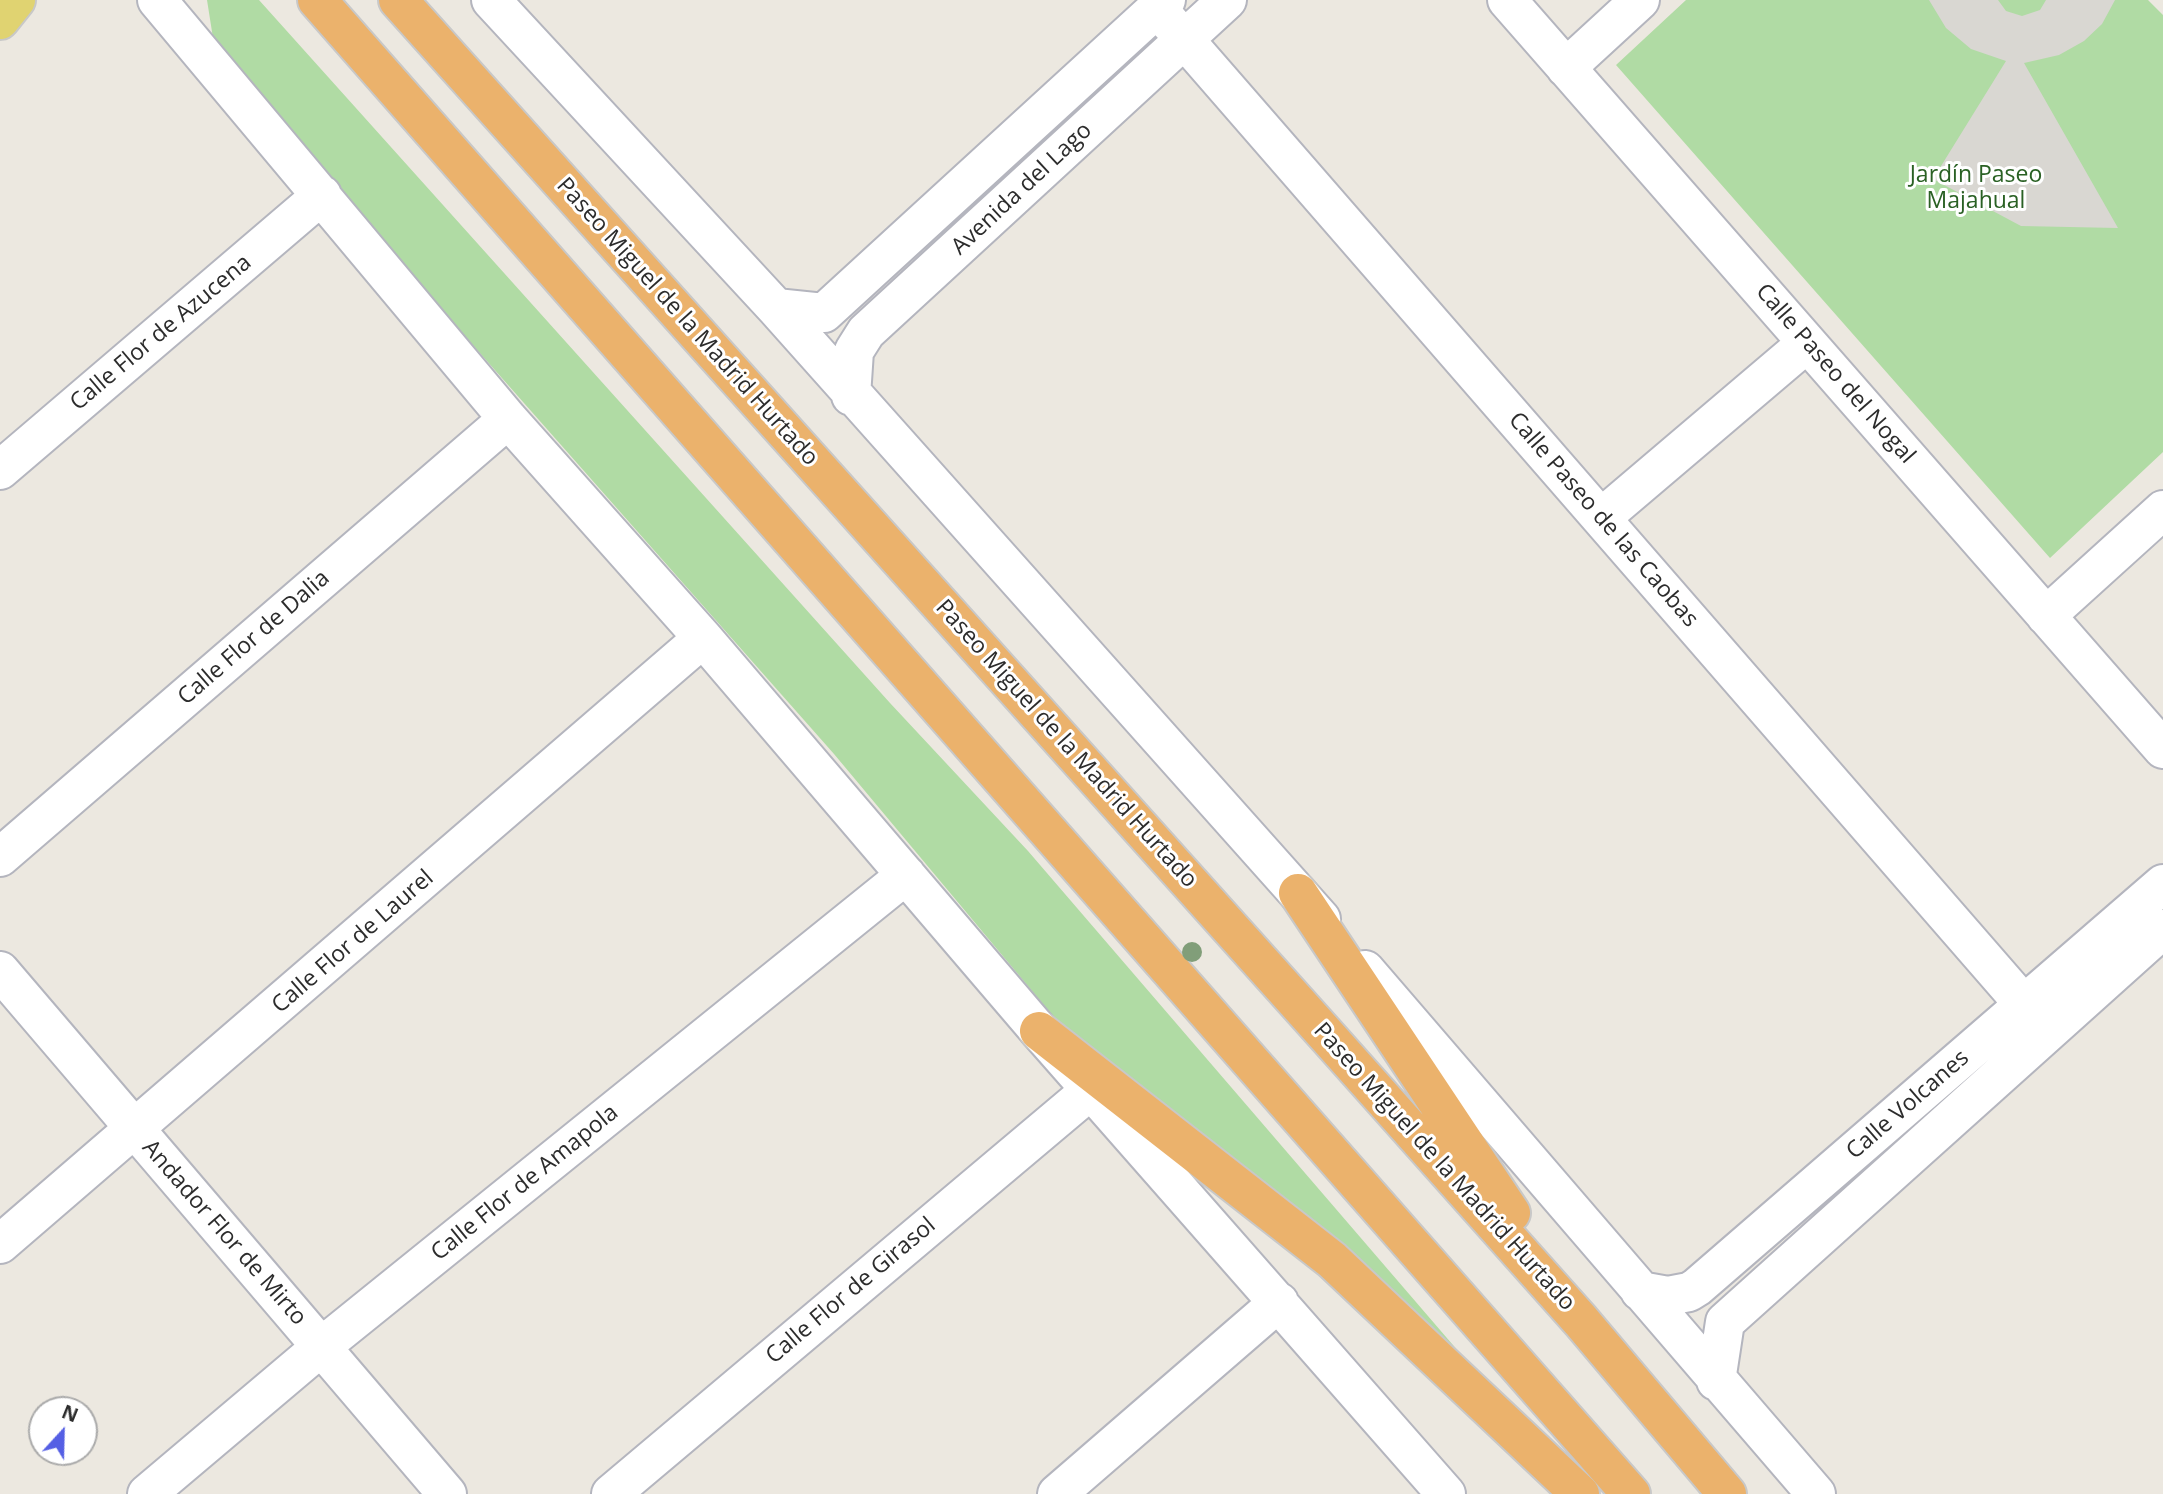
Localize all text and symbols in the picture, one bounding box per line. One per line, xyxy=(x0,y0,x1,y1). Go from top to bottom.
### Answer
street label: Avenida del Lago xyxy=(946,117,1098,261)
park label: Jardín Paseo Majahual xyxy=(1910,161,2042,215)
street label: Paseo Miguel de la Madrid Hurtado xyxy=(550,172,824,472)
street label: Calle Flor de Azucena xyxy=(65,249,257,417)
street label: Calle Paseo del Nogal xyxy=(1749,279,1921,469)
street label: Calle Paseo de las Caobas xyxy=(1502,407,1704,633)
street label: Calle Flor de Dalia xyxy=(173,565,335,711)
street label: Paseo Miguel de la Madrid Hurtado xyxy=(929,594,1203,894)
street label: Calle Flor de Laurel xyxy=(267,864,439,1020)
street label: Paseo Miguel de la Madrid Hurtado xyxy=(1307,1017,1581,1317)
street label: Calle Volcanes xyxy=(1841,1044,1975,1166)
street label: Calle Flor de Amapola xyxy=(426,1099,624,1267)
street label: Andador Flor de Mirto xyxy=(136,1135,312,1331)
street label: Calle Flor de Girasol xyxy=(761,1212,941,1370)
north arrow xyxy=(28,1396,98,1466)
text: N xyxy=(58,1398,82,1428)

